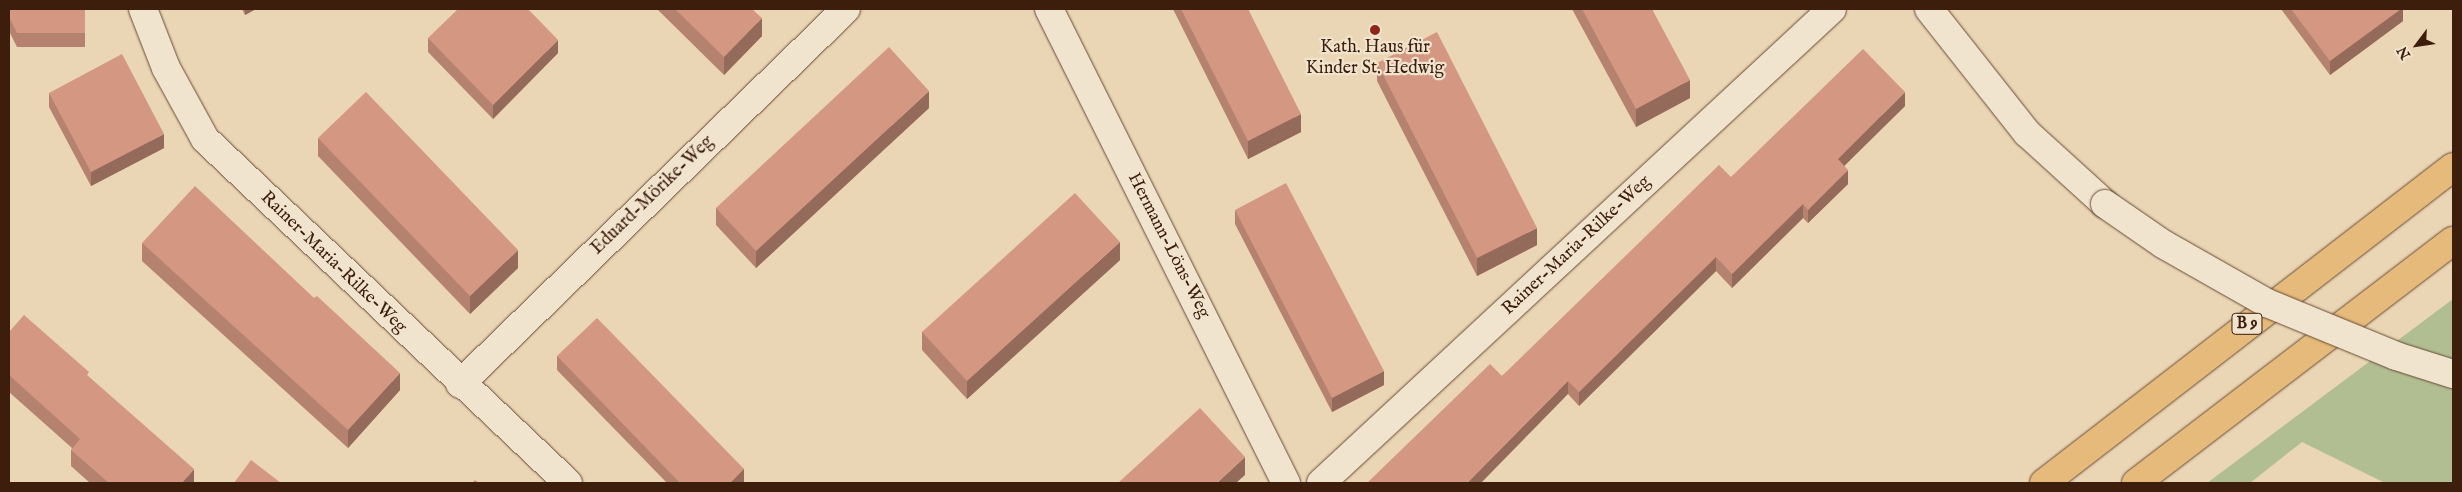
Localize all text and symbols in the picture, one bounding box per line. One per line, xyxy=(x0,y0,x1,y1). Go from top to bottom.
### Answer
north arrow xyxy=(2392,20,2442,70)
marker: Kath. Haus für Kinder St. Hedwig xyxy=(1369,24,1381,36)
place label: Kath. Haus für Kinder St. Hedwig xyxy=(1306,38,1444,80)
text: N xyxy=(2393,43,2415,63)
street label: Eduard-Mörike-Weg xyxy=(587,132,719,260)
street label: Hermann-Löns-Weg xyxy=(1122,170,1214,322)
street label: Rainer-Maria-Rilke-Weg xyxy=(1498,172,1656,320)
street label: Rainer-Maria-Rilke-Weg xyxy=(255,187,411,339)
road number: B 9 xyxy=(2231,310,2263,338)

